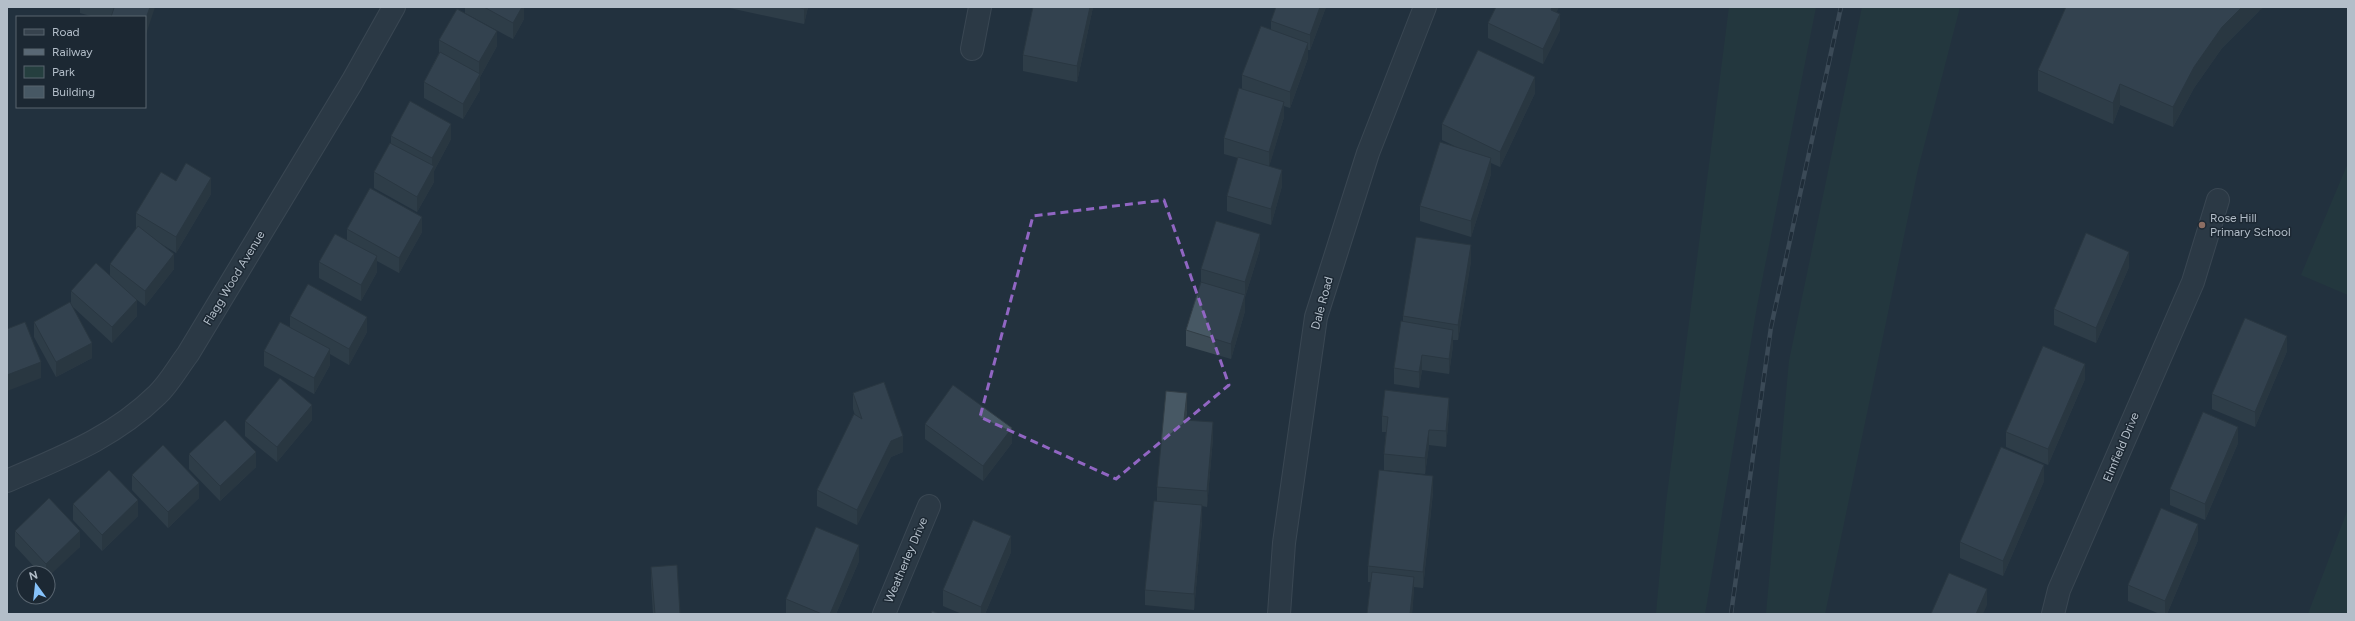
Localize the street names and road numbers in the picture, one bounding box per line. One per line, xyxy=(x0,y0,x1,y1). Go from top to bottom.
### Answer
street label: Flagg Wood Avenue xyxy=(200,228,268,328)
street label: Dale Road xyxy=(1308,275,1336,331)
street label: Elmfield Drive xyxy=(2100,410,2142,484)
street label: Weatherley Drive xyxy=(882,515,931,605)

